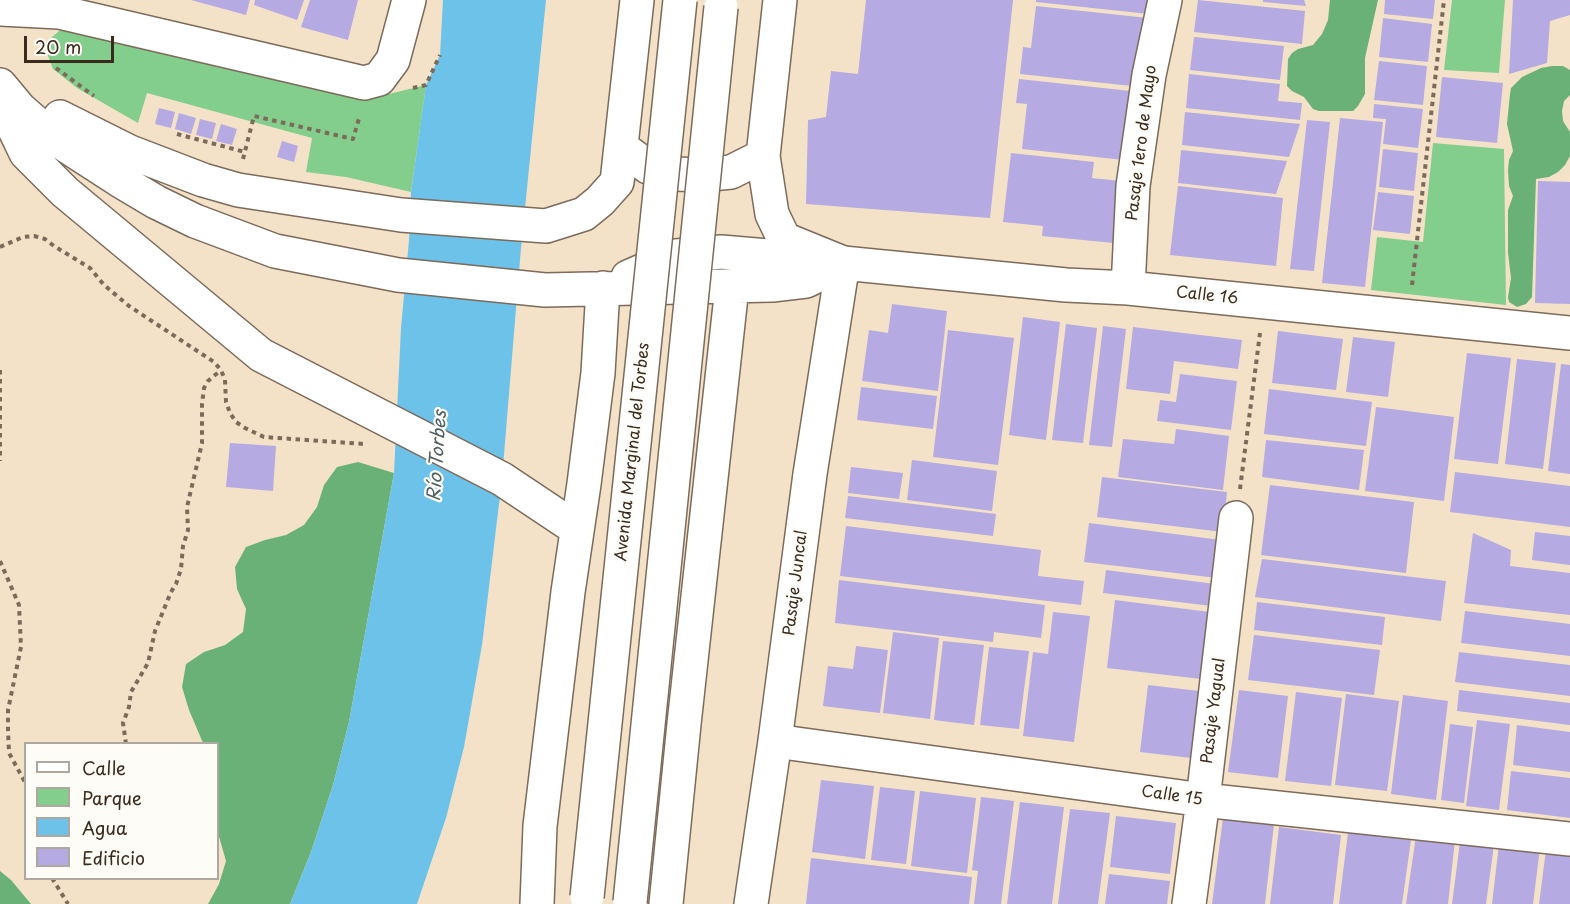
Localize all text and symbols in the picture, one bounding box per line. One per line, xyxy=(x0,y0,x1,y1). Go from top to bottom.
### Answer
scale bar xyxy=(27,24,117,62)
text: 20 m xyxy=(35,33,81,60)
street label: Pasaje 1ero de Mayo xyxy=(1123,64,1161,222)
street label: Calle 16 xyxy=(1175,283,1239,309)
street label: Avenida Marginal del Torbes xyxy=(612,342,654,562)
water label: Río Torbes xyxy=(424,410,452,502)
street label: Pasaje Juncal xyxy=(780,529,812,637)
street label: Pasaje Yagual xyxy=(1198,657,1230,765)
legend xyxy=(24,742,219,880)
text: Calle xyxy=(82,754,126,781)
street label: Calle 15 xyxy=(1140,782,1204,810)
text: Parque xyxy=(82,784,142,811)
text: Agua xyxy=(82,814,127,841)
text: Edificio xyxy=(82,844,145,871)

